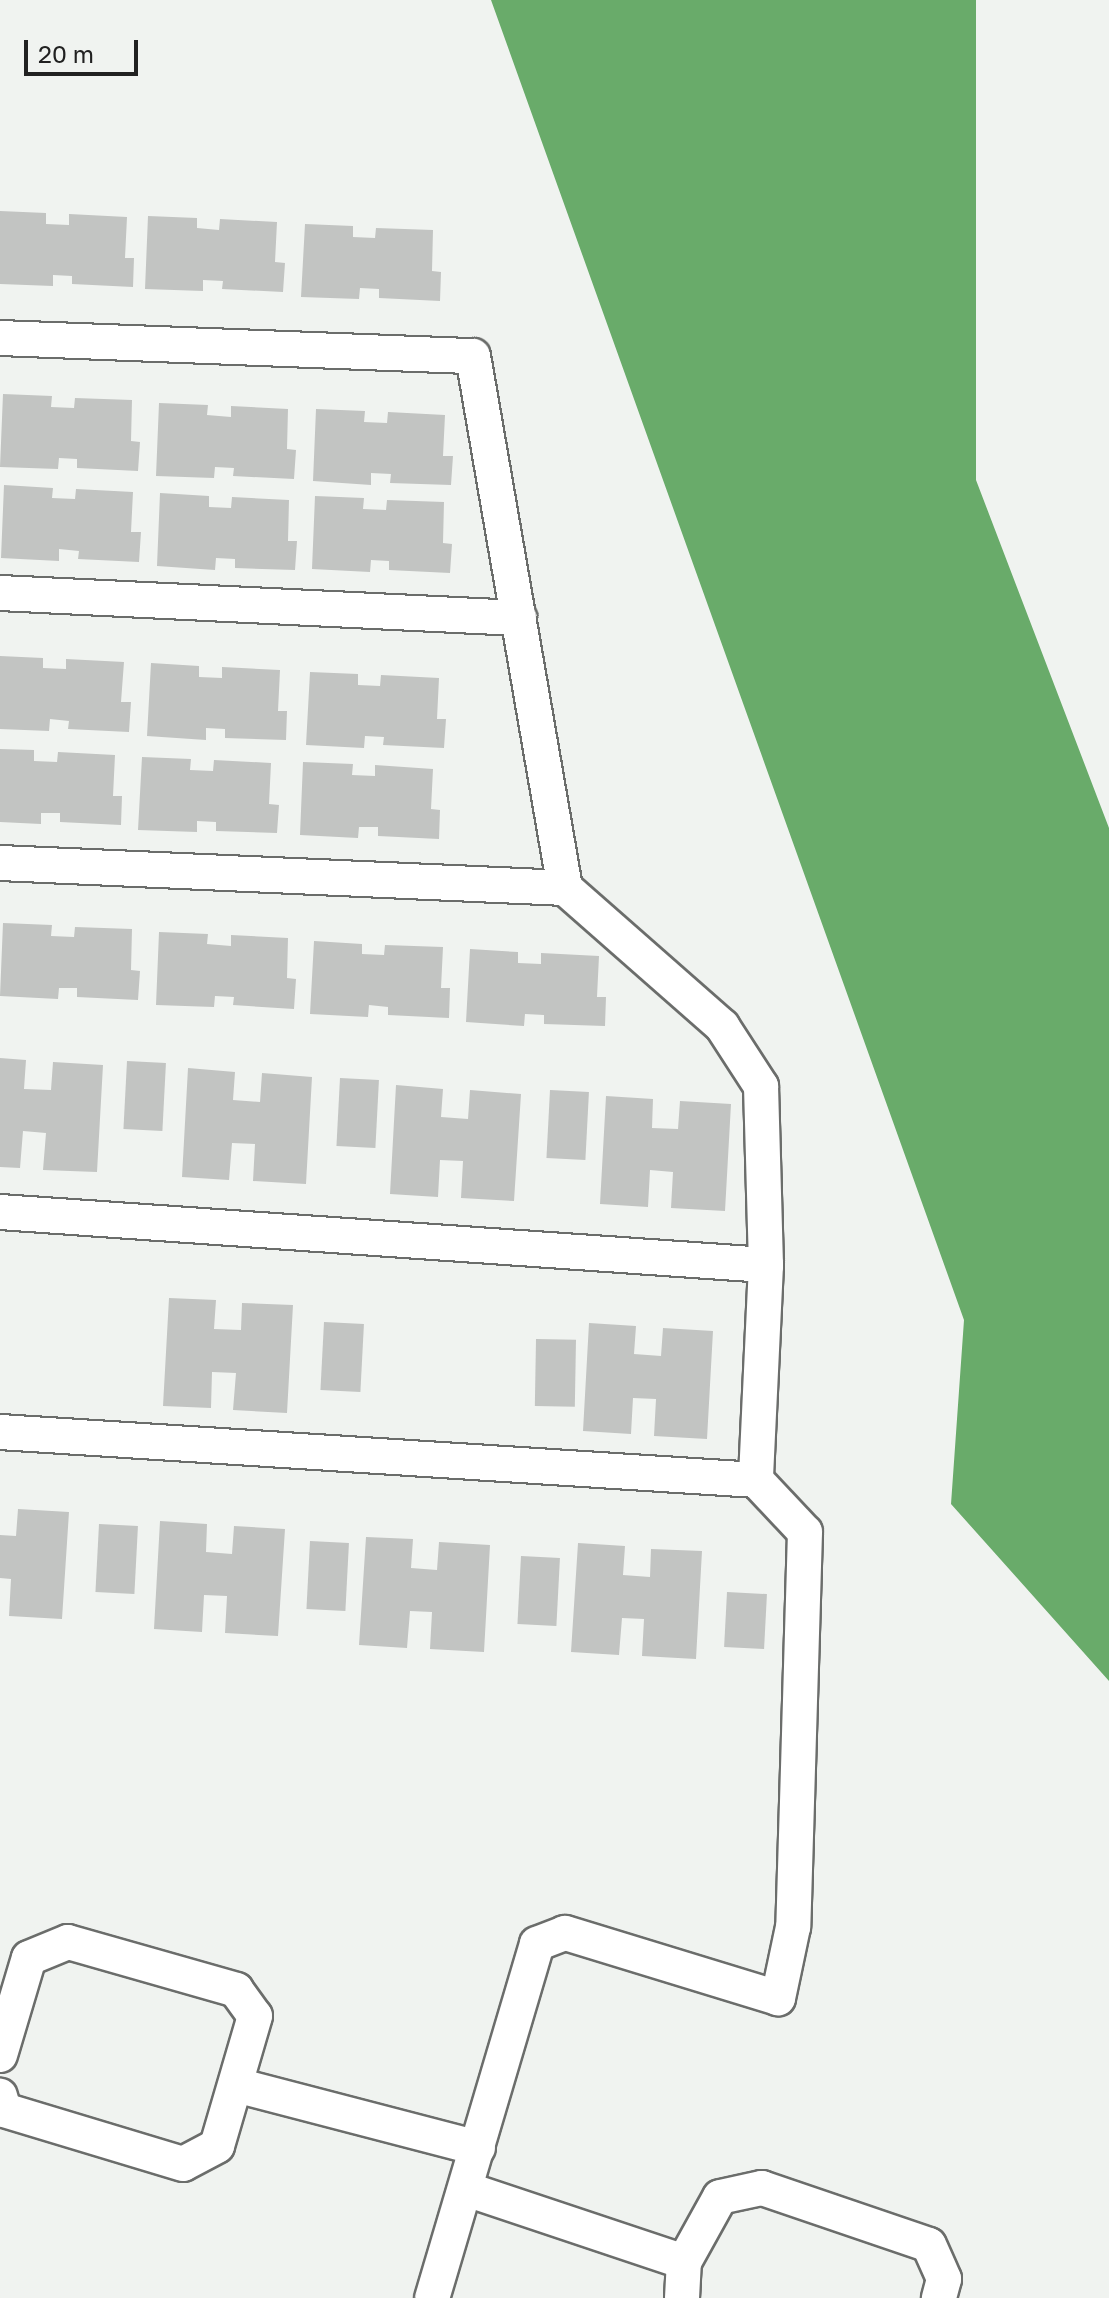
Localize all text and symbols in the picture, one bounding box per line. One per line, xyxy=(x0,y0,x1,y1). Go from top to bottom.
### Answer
scale bar xyxy=(28,24,142,74)
text: 20 m xyxy=(38,39,94,68)

